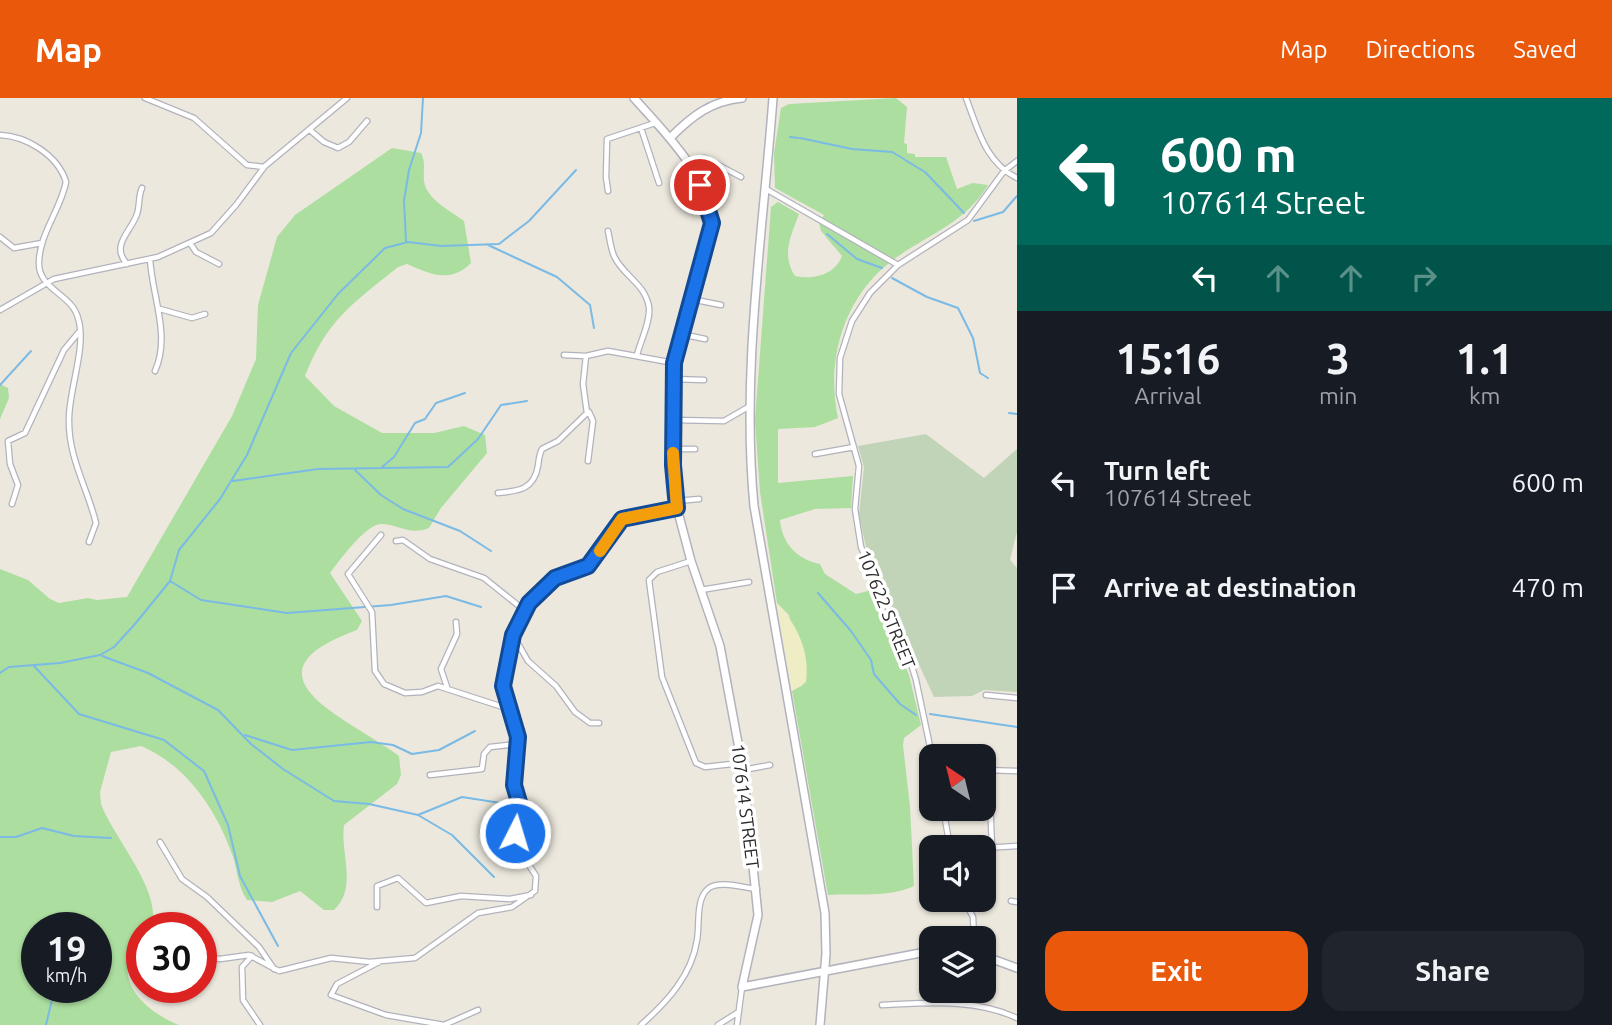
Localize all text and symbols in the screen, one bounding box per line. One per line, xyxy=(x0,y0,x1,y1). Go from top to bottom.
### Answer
text: Map xyxy=(35,31,102,68)
text: Map xyxy=(1280,36,1327,63)
text: Directions xyxy=(1365,36,1475,63)
text: Saved xyxy=(1513,36,1577,63)
icon: left xyxy=(1045,126,1136,217)
text: 600 m xyxy=(1160,126,1297,181)
pin xyxy=(670,155,730,215)
icon: arrive xyxy=(681,166,719,204)
text: 107614 Street xyxy=(1160,184,1365,220)
icon: left xyxy=(1186,259,1224,297)
icon: ahead xyxy=(1259,259,1297,297)
icon: ahead xyxy=(1332,259,1370,297)
icon: right xyxy=(1405,259,1443,297)
text: 15:16 xyxy=(1115,335,1220,382)
text: 3 xyxy=(1326,335,1350,382)
text: 1.1 xyxy=(1456,335,1514,382)
text: Arrival xyxy=(1134,383,1201,408)
text: min xyxy=(1319,383,1357,408)
text: km xyxy=(1469,383,1500,408)
text: Turn left xyxy=(1104,456,1210,485)
icon: left xyxy=(1045,464,1083,502)
text: 600 m xyxy=(1512,468,1584,497)
text: 107614 Street xyxy=(1104,485,1251,510)
street label: 107622 STREET xyxy=(854,547,920,671)
icon: arrive xyxy=(1045,569,1083,607)
text: Arrive at destination xyxy=(1104,573,1357,602)
text: 470 m xyxy=(1512,573,1584,602)
street label: 107614 STREET xyxy=(728,742,764,870)
north arrow xyxy=(919,744,996,821)
map controls xyxy=(919,744,996,1003)
position arrow xyxy=(478,796,552,870)
button: sound xyxy=(919,835,996,912)
speed limit sign: 30 xyxy=(126,912,217,1003)
button: layers xyxy=(919,926,996,1003)
text: 19 xyxy=(47,928,86,968)
button: Exit xyxy=(1045,931,1308,1011)
button: Share xyxy=(1322,931,1584,1011)
text: km/h xyxy=(46,965,87,985)

